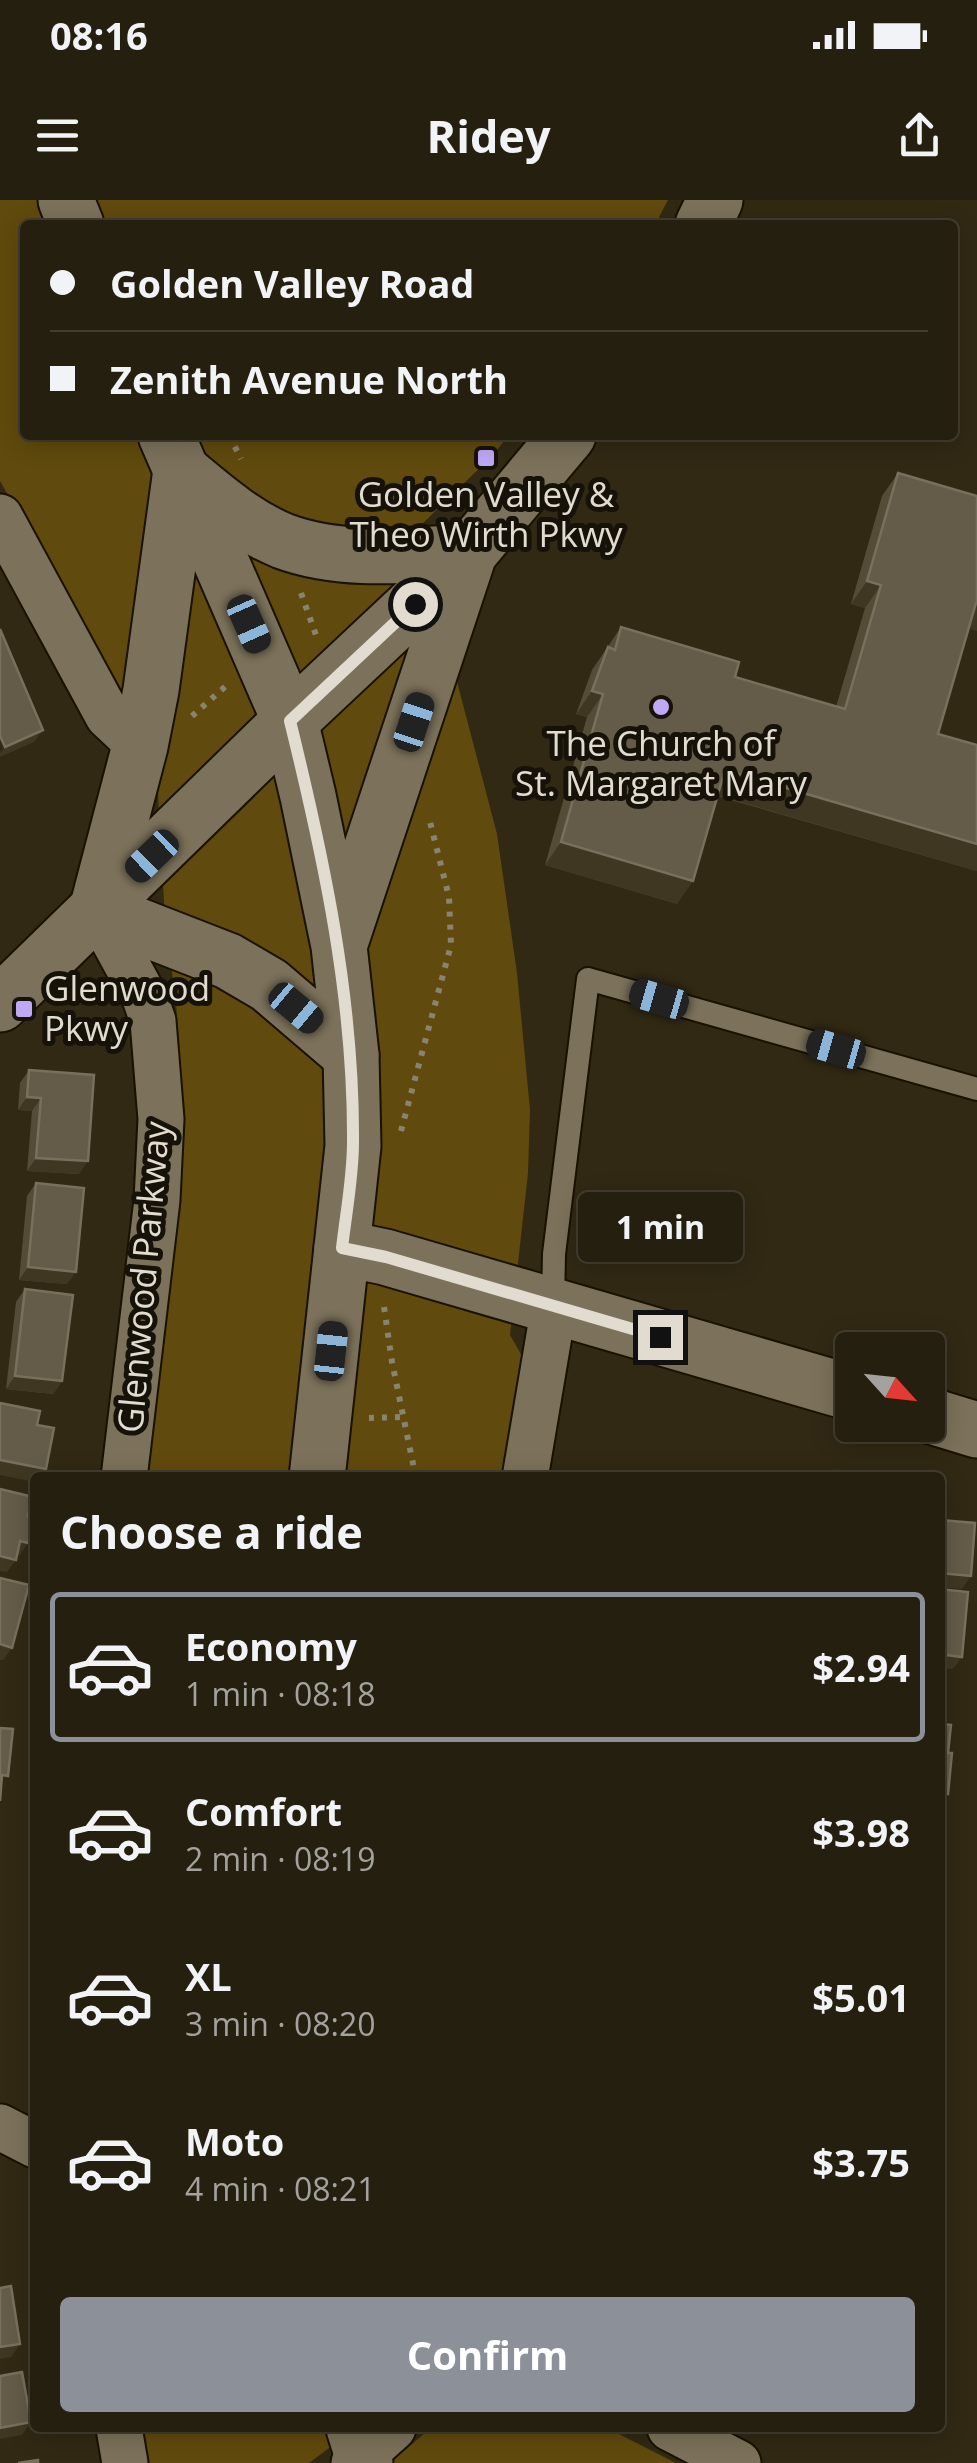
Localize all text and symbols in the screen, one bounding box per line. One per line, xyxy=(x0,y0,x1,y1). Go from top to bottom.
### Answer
text: 08:16 xyxy=(50,9,148,61)
text: Ridey xyxy=(426,105,551,166)
icon: menu xyxy=(30,108,85,163)
icon: share xyxy=(892,108,947,163)
text: Golden Valley Road xyxy=(110,257,474,309)
text: Zenith Avenue North xyxy=(110,353,508,405)
marker: Golden Valley & Theo Wirth Pkwy xyxy=(475,447,497,469)
place label: Golden Valley & Theo Wirth Pkwy xyxy=(349,470,623,557)
route start xyxy=(393,582,438,627)
car xyxy=(223,590,275,658)
car xyxy=(390,689,438,755)
marker: The Church of St. Margaret Mary xyxy=(650,696,672,718)
place label: The Church of St. Margaret Mary xyxy=(515,719,807,806)
car xyxy=(120,824,184,888)
place label: Glenwood Pkwy xyxy=(44,964,210,1051)
car xyxy=(626,976,692,1022)
car xyxy=(263,977,329,1039)
marker: Glenwood Pkwy xyxy=(13,998,35,1020)
car xyxy=(803,1026,869,1072)
street label: Glenwood Parkway xyxy=(105,1119,180,1435)
callout: 1 min xyxy=(578,1192,742,1262)
text: 1 min xyxy=(616,1205,705,1248)
route end xyxy=(638,1315,683,1360)
car xyxy=(313,1320,349,1382)
north arrow xyxy=(835,1332,945,1442)
map controls xyxy=(835,1332,945,1442)
text: Choose a ride xyxy=(60,1501,363,1562)
text: Economy xyxy=(185,1620,357,1672)
icon: car xyxy=(65,1622,155,1712)
text: $2.94 xyxy=(812,1641,910,1693)
text: 1 min · 08:18 xyxy=(185,1672,376,1715)
text: Comfort xyxy=(185,1785,342,1837)
icon: car xyxy=(65,1787,155,1877)
text: $3.98 xyxy=(812,1806,910,1858)
text: 2 min · 08:19 xyxy=(185,1837,376,1880)
text: XL xyxy=(185,1950,232,2002)
icon: car xyxy=(65,1952,155,2042)
text: $5.01 xyxy=(812,1971,910,2023)
text: 3 min · 08:20 xyxy=(185,2002,376,2045)
text: Moto xyxy=(185,2115,284,2167)
icon: car xyxy=(65,2117,155,2207)
text: $3.75 xyxy=(812,2136,910,2188)
text: 4 min · 08:21 xyxy=(185,2167,376,2210)
button: Confirm xyxy=(60,2297,915,2412)

